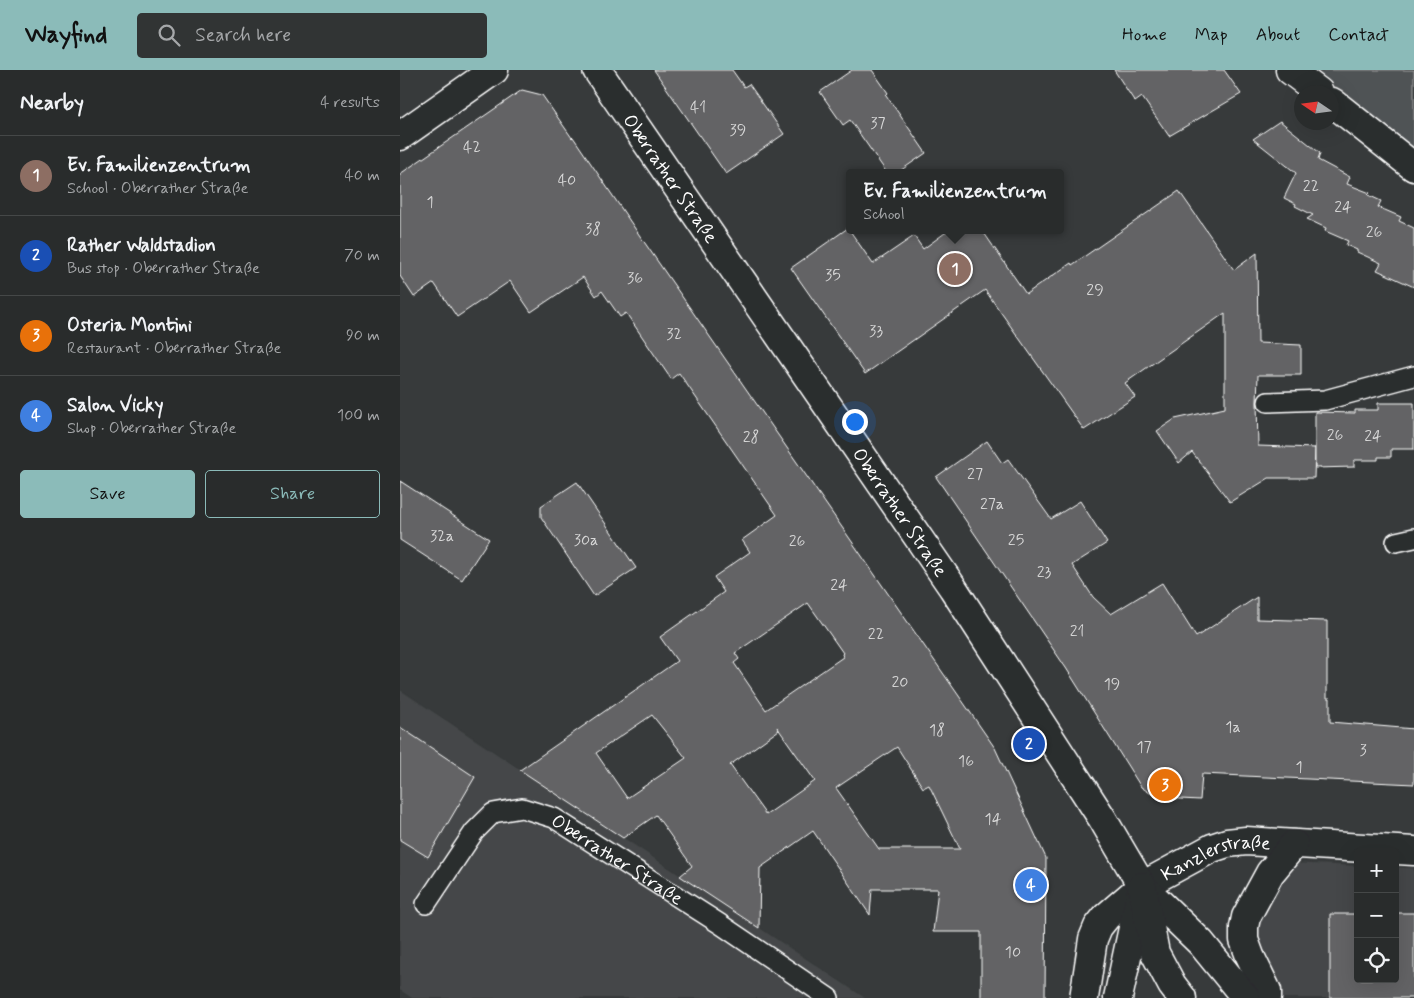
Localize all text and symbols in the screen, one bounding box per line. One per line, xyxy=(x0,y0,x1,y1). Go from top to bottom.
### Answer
search box xyxy=(137,13,487,58)
text: Wayfind xyxy=(25,20,107,51)
icon: search xyxy=(155,21,183,49)
text: Search here xyxy=(195,23,291,48)
text: Home xyxy=(1122,23,1167,47)
text: Map xyxy=(1195,23,1228,47)
text: About xyxy=(1256,23,1300,47)
text: Contact xyxy=(1328,23,1389,47)
north arrow xyxy=(1294,85,1339,130)
text: Nearby xyxy=(20,89,84,117)
text: 4 results xyxy=(320,92,380,113)
house number: 41 xyxy=(690,97,706,118)
street label: Oberrather Straße xyxy=(617,109,723,248)
house number: 37 xyxy=(870,113,886,134)
house number: 39 xyxy=(730,120,746,141)
house number: 42 xyxy=(463,137,481,158)
text: Ev. Familienzentrum xyxy=(67,153,251,178)
text: 1 xyxy=(32,165,40,186)
text: 40 m xyxy=(344,165,380,186)
popup xyxy=(846,169,1064,234)
house number: 40 xyxy=(558,170,576,191)
house number: 22 xyxy=(1303,176,1319,197)
text: School · Oberrather Straße xyxy=(67,178,248,199)
text: Ev. Familienzentrum xyxy=(863,179,1047,204)
house number: 1 xyxy=(426,192,434,213)
house number: 24 xyxy=(1334,197,1352,218)
text: School xyxy=(863,204,905,225)
house number: 38 xyxy=(585,219,601,240)
house number: 26 xyxy=(1366,222,1382,243)
text: Rather Waldstadion xyxy=(67,233,216,258)
text: 2 xyxy=(32,245,40,266)
text: 70 m xyxy=(344,245,380,266)
pin: 1 xyxy=(939,250,971,288)
text: Bus stop · Oberrather Straße xyxy=(67,258,260,279)
house number: 35 xyxy=(825,265,841,286)
house number: 36 xyxy=(627,268,643,289)
house number: 29 xyxy=(1086,280,1104,301)
text: Osteria Montini xyxy=(67,313,192,338)
house number: 33 xyxy=(869,321,883,342)
house number: 32 xyxy=(666,324,682,345)
text: 3 xyxy=(32,325,40,346)
text: 90 m xyxy=(346,325,380,346)
text: Restaurant · Oberrather Straße xyxy=(67,338,281,359)
text: Salon Vicky xyxy=(67,393,164,418)
text: 4 xyxy=(31,405,41,426)
text: 100 m xyxy=(337,405,380,426)
your location xyxy=(842,409,868,435)
text: Shop · Oberrather Straße xyxy=(67,418,236,439)
house number: 26 xyxy=(1327,425,1343,446)
house number: 24 xyxy=(1364,426,1382,447)
house number: 28 xyxy=(743,427,759,448)
street label: Oberrather Straße xyxy=(846,443,953,582)
house number: 27 xyxy=(967,464,983,485)
button: Save xyxy=(20,470,195,518)
button: Share xyxy=(205,470,380,518)
house number: 27a xyxy=(980,494,1004,515)
house number: 32a xyxy=(430,526,454,547)
house number: 30a xyxy=(574,530,598,551)
house number: 25 xyxy=(1008,530,1024,551)
house number: 26 xyxy=(789,531,805,552)
house number: 23 xyxy=(1037,562,1052,583)
house number: 24 xyxy=(830,575,848,596)
house number: 21 xyxy=(1070,621,1084,642)
house number: 22 xyxy=(868,624,884,645)
house number: 20 xyxy=(892,672,909,693)
house number: 19 xyxy=(1104,674,1120,695)
house number: 1a xyxy=(1225,717,1241,738)
house number: 18 xyxy=(929,720,945,741)
pin: 2 xyxy=(1013,725,1045,763)
house number: 17 xyxy=(1136,737,1152,758)
house number: 3 xyxy=(1359,740,1367,761)
house number: 16 xyxy=(958,751,974,772)
house number: 1 xyxy=(1295,757,1303,778)
pin: 3 xyxy=(1149,766,1181,804)
street label: Oberrather Straße xyxy=(546,809,688,911)
house number: 14 xyxy=(985,809,1002,830)
street label: Kanzlerstraße xyxy=(1157,830,1271,887)
map controls xyxy=(1354,848,1399,983)
button: + xyxy=(1354,848,1399,893)
pin: 4 xyxy=(1015,866,1047,904)
button: − xyxy=(1354,893,1399,938)
button: locate xyxy=(1354,938,1399,983)
house number: 10 xyxy=(1005,942,1021,963)

